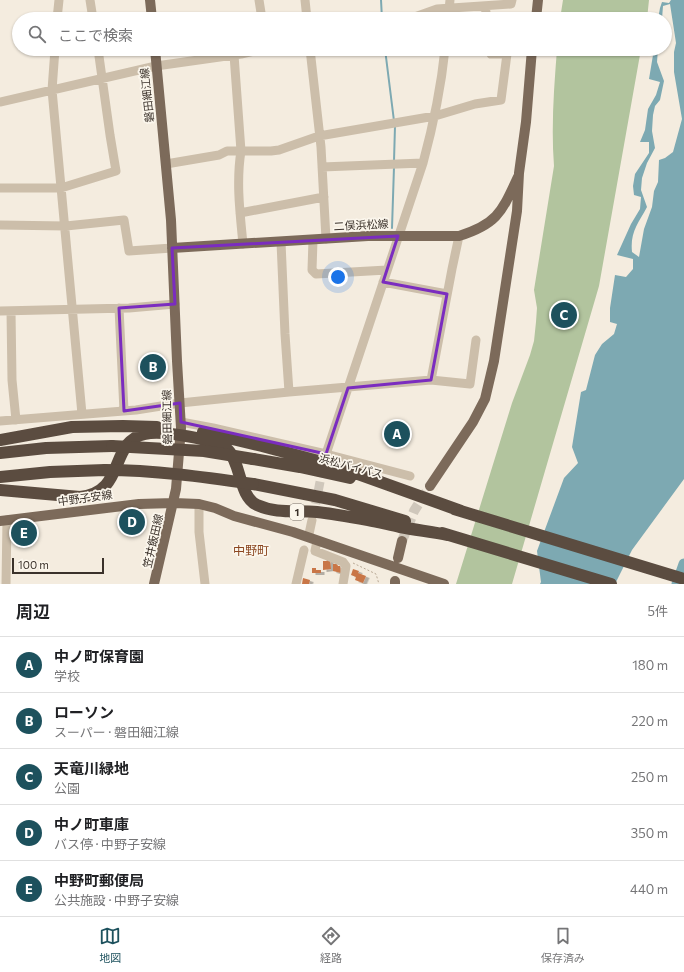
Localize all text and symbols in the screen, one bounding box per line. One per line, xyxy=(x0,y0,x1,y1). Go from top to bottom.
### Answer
search box xyxy=(12,12,672,56)
icon: search xyxy=(26,23,48,45)
text: ここで検索 xyxy=(58,26,133,44)
street label: 磐田細江線 xyxy=(137,67,156,123)
street label: 二俣浜松線 xyxy=(333,217,389,232)
your location xyxy=(328,267,348,287)
pin: C xyxy=(551,300,577,330)
pin: B xyxy=(140,352,166,382)
street label: 磐田細江線 xyxy=(160,389,173,445)
pin: A xyxy=(384,419,410,449)
street label: 浜松バイパス xyxy=(318,451,385,480)
street label: 中野子安線 xyxy=(57,487,113,508)
road number: 1 xyxy=(290,504,304,520)
pin: D xyxy=(119,507,145,537)
street label: 笠井飯田線 xyxy=(140,513,165,569)
pin: E xyxy=(11,518,37,548)
district label: 中野町 xyxy=(233,543,269,557)
scale bar xyxy=(12,556,104,575)
text: 100 m xyxy=(18,558,49,571)
text: 周辺 xyxy=(16,601,50,622)
text: 5件 xyxy=(648,603,668,619)
text: 中ノ町保育園 xyxy=(54,647,144,665)
text: A xyxy=(24,657,34,673)
text: 180 m xyxy=(632,657,668,673)
text: 学校 xyxy=(54,668,80,684)
text: ローソン xyxy=(54,703,114,721)
text: B xyxy=(25,713,33,729)
text: 220 m xyxy=(631,713,668,729)
text: スーパー · 磐田細江線 xyxy=(54,724,179,740)
text: 天竜川緑地 xyxy=(54,759,129,777)
text: C xyxy=(25,769,33,785)
text: 250 m xyxy=(631,769,668,785)
text: 公園 xyxy=(54,780,80,796)
text: 中ノ町車庫 xyxy=(54,815,129,833)
text: D xyxy=(24,825,34,841)
text: 350 m xyxy=(631,825,668,841)
text: バス停 · 中野子安線 xyxy=(54,836,166,852)
text: 中野町郵便局 xyxy=(54,871,144,889)
text: E xyxy=(25,881,33,897)
text: 440 m xyxy=(630,881,668,897)
text: 公共施設 · 中野子安線 xyxy=(54,892,179,908)
tab: 地図 xyxy=(99,925,121,965)
tab: 経路 xyxy=(320,925,342,965)
tab: 保存済み xyxy=(541,925,585,965)

